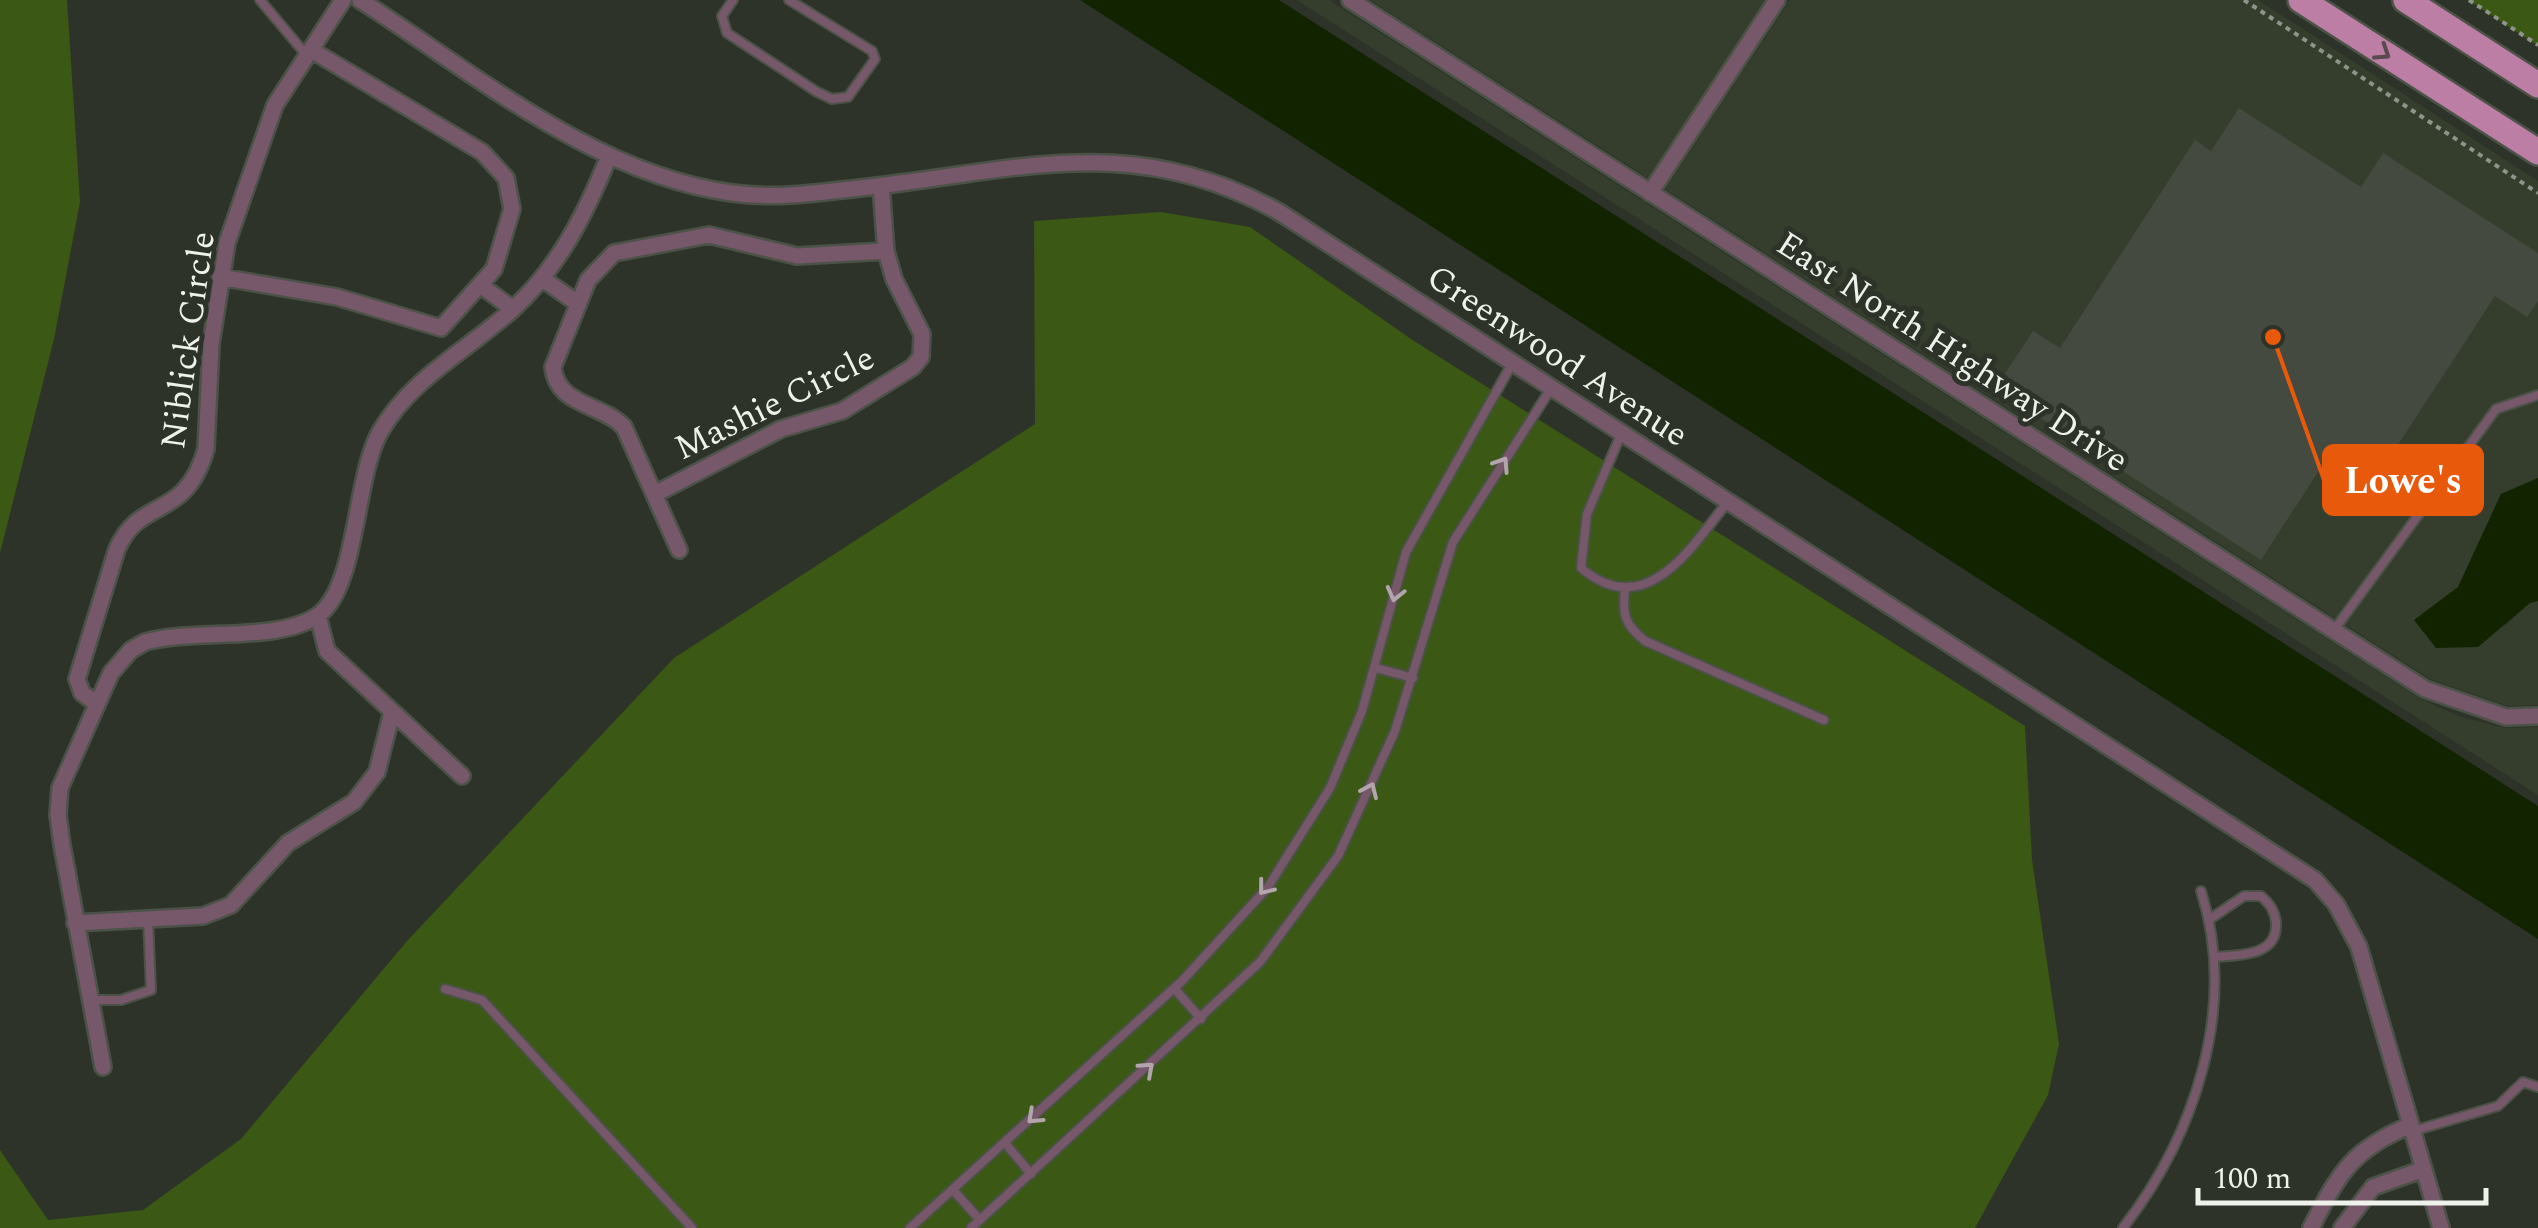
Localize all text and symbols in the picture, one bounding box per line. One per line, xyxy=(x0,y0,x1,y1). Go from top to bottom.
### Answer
one-way arrow xyxy=(2373,40,2391,59)
street label: East North Highway Drive xyxy=(1766,218,2139,486)
street label: Niblick Circle xyxy=(147,228,230,452)
street label: Greenwood Avenue xyxy=(1416,252,1699,461)
street label: Mashie Circle xyxy=(666,332,884,475)
callout: Lowe's xyxy=(2324,446,2482,514)
text: Lowe's xyxy=(2344,453,2462,511)
one-way arrow xyxy=(1490,457,1509,475)
one-way arrow xyxy=(1386,585,1407,602)
one-way arrow xyxy=(1358,782,1378,800)
one-way arrow xyxy=(1259,877,1276,895)
one-way arrow xyxy=(1135,1062,1154,1080)
one-way arrow xyxy=(1027,1105,1046,1123)
scale bar xyxy=(2198,1143,2486,1205)
text: 100 m xyxy=(2213,1156,2291,1202)

